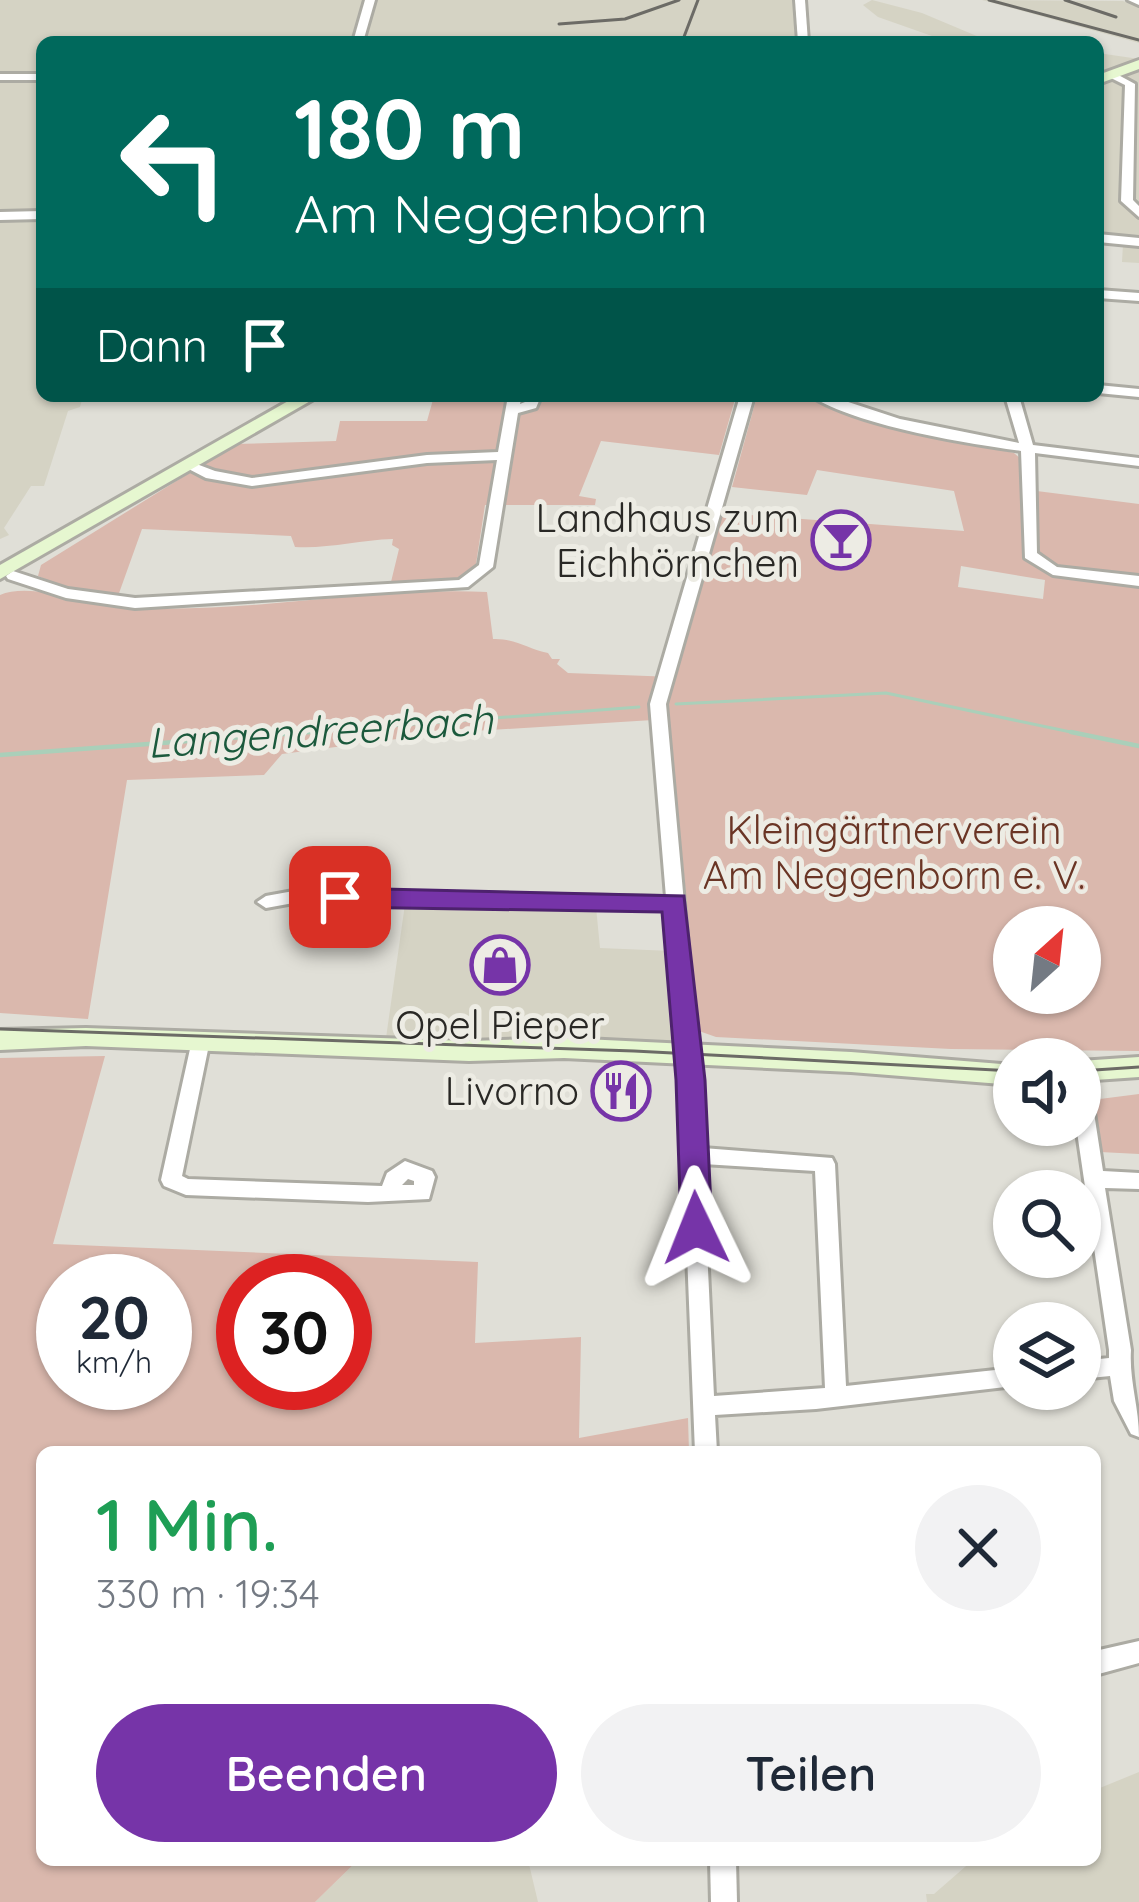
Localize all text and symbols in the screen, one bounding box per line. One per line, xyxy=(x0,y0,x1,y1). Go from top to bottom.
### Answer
text: 180 m xyxy=(294,75,525,180)
icon: left xyxy=(96,84,252,240)
text: Am Neggenborn xyxy=(294,179,708,247)
icon: arrive xyxy=(232,312,298,378)
text: Dann xyxy=(96,317,208,373)
place label: Landhaus zum Eichhörnchen xyxy=(535,493,799,587)
bar icon: Landhaus zum Eichhörnchen xyxy=(810,509,872,571)
water label: Langendreerbach xyxy=(145,692,496,769)
park label: Kleingärtnerverein Am Neggenborn e. V. xyxy=(703,805,1085,899)
pin xyxy=(289,846,391,948)
icon: arrive xyxy=(307,864,373,930)
north arrow xyxy=(993,906,1101,1014)
map controls xyxy=(993,906,1101,1410)
shop icon: Opel Pieper xyxy=(469,934,531,996)
place label: Opel Pieper xyxy=(395,1000,605,1049)
button: sound xyxy=(993,1038,1101,1146)
restaurant icon: Livorno xyxy=(590,1060,652,1122)
place label: Livorno xyxy=(445,1066,579,1115)
position arrow xyxy=(633,1165,759,1291)
button: search xyxy=(993,1170,1101,1278)
speed limit sign: 30 xyxy=(216,1254,372,1410)
text: 20 xyxy=(79,1279,149,1354)
button: layers xyxy=(993,1302,1101,1410)
text: km/h xyxy=(76,1343,152,1381)
text: 1 Min. xyxy=(96,1479,278,1569)
button: close xyxy=(915,1485,1041,1611)
text: 330 m · 19:34 xyxy=(96,1569,320,1618)
button: Beenden xyxy=(96,1704,557,1842)
button: Teilen xyxy=(581,1704,1041,1842)

